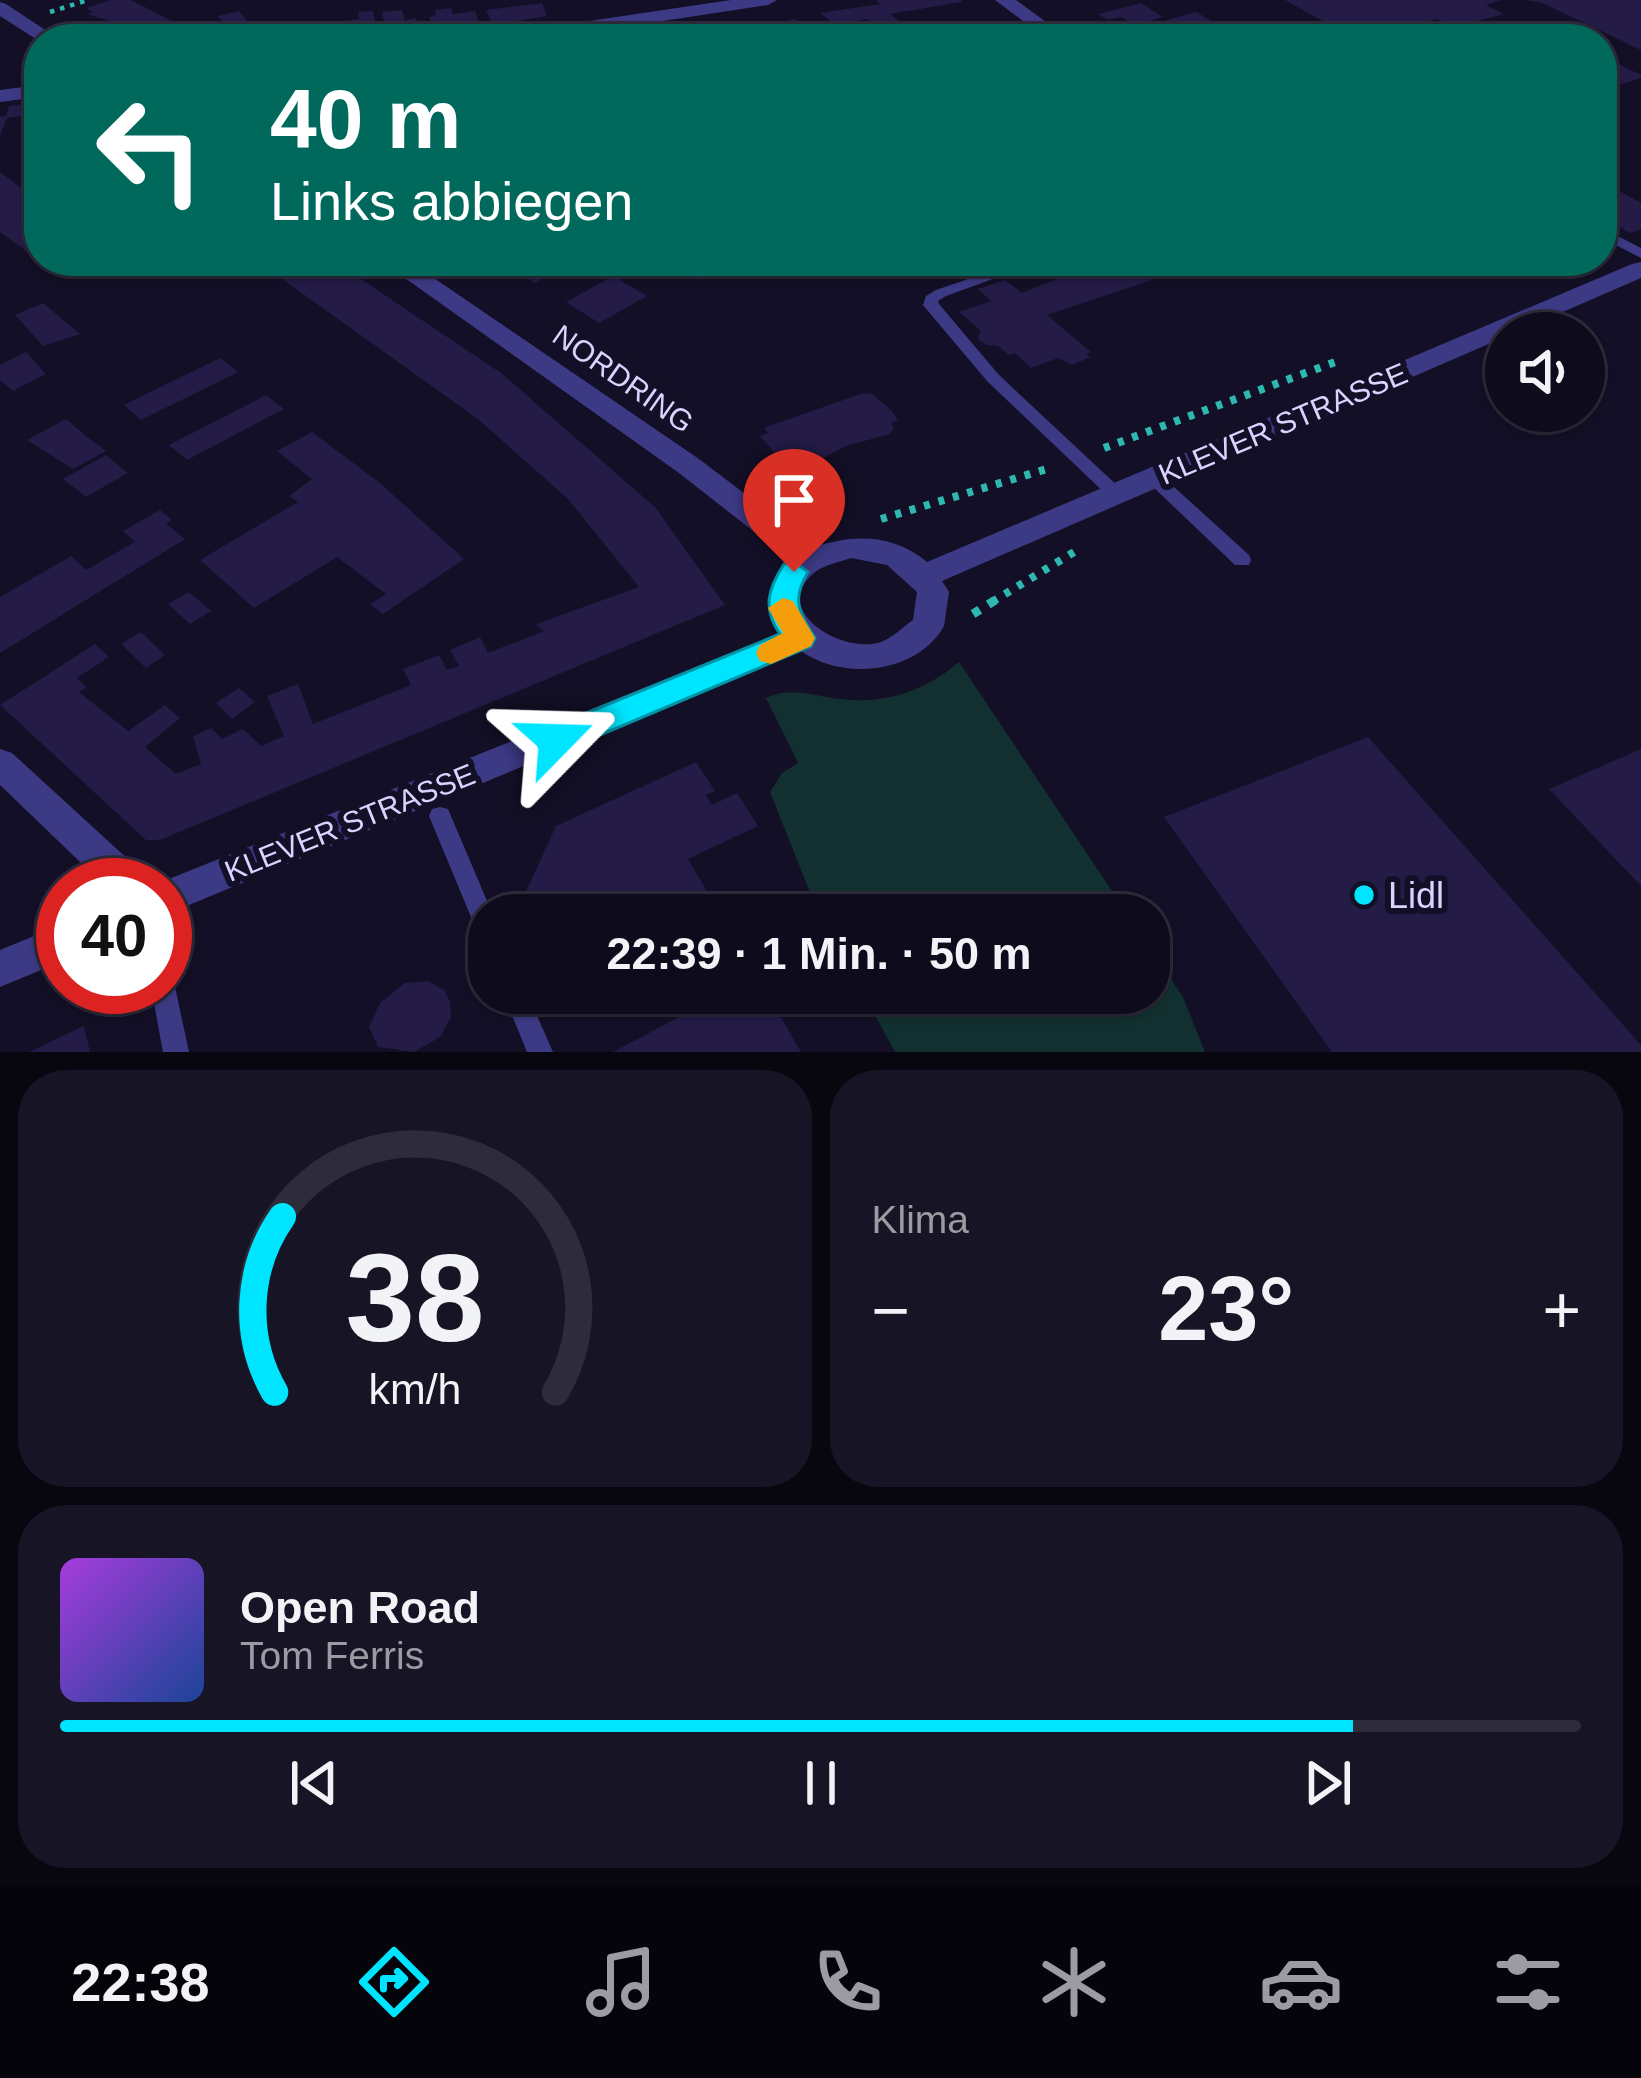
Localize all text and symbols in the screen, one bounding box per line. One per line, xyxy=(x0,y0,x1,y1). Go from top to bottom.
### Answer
icon: left xyxy=(72,72,228,228)
text: 40 m xyxy=(270,72,461,166)
text: Links abbiegen xyxy=(270,171,633,231)
map controls xyxy=(1485,312,1605,432)
button: sound xyxy=(1485,312,1605,432)
street label: NORDRING xyxy=(547,318,700,439)
street label: KLEVER STRASSE xyxy=(1154,356,1412,491)
pin xyxy=(743,449,845,572)
icon: arrive xyxy=(761,467,827,533)
position arrow xyxy=(493,677,619,803)
street label: KLEVER STRASSE xyxy=(220,757,480,888)
speed limit sign: 40 xyxy=(36,858,192,1014)
place label: Lidl xyxy=(1388,875,1444,916)
marker: Lidl xyxy=(1351,882,1377,908)
text: 22:39 · 1 Min. · 50 m xyxy=(606,928,1032,979)
text: Klima xyxy=(872,1198,969,1241)
text: 38 xyxy=(345,1228,484,1367)
text: 23° xyxy=(1158,1259,1294,1359)
text: − xyxy=(872,1273,910,1347)
text: + xyxy=(1542,1273,1581,1347)
text: km/h xyxy=(368,1364,461,1412)
text: Open Road xyxy=(240,1582,480,1633)
text: Tom Ferris xyxy=(240,1634,424,1677)
icon: previous xyxy=(281,1750,347,1816)
icon: pause xyxy=(788,1750,854,1816)
icon: next xyxy=(1295,1750,1361,1816)
icon: directions xyxy=(352,1940,436,2024)
icon: music xyxy=(579,1940,663,2024)
icon: phone xyxy=(806,1940,890,2024)
icon: climate xyxy=(1032,1940,1116,2024)
icon: car xyxy=(1259,1940,1343,2024)
icon: filters xyxy=(1486,1940,1570,2024)
text: 22:38 xyxy=(71,1952,209,2012)

